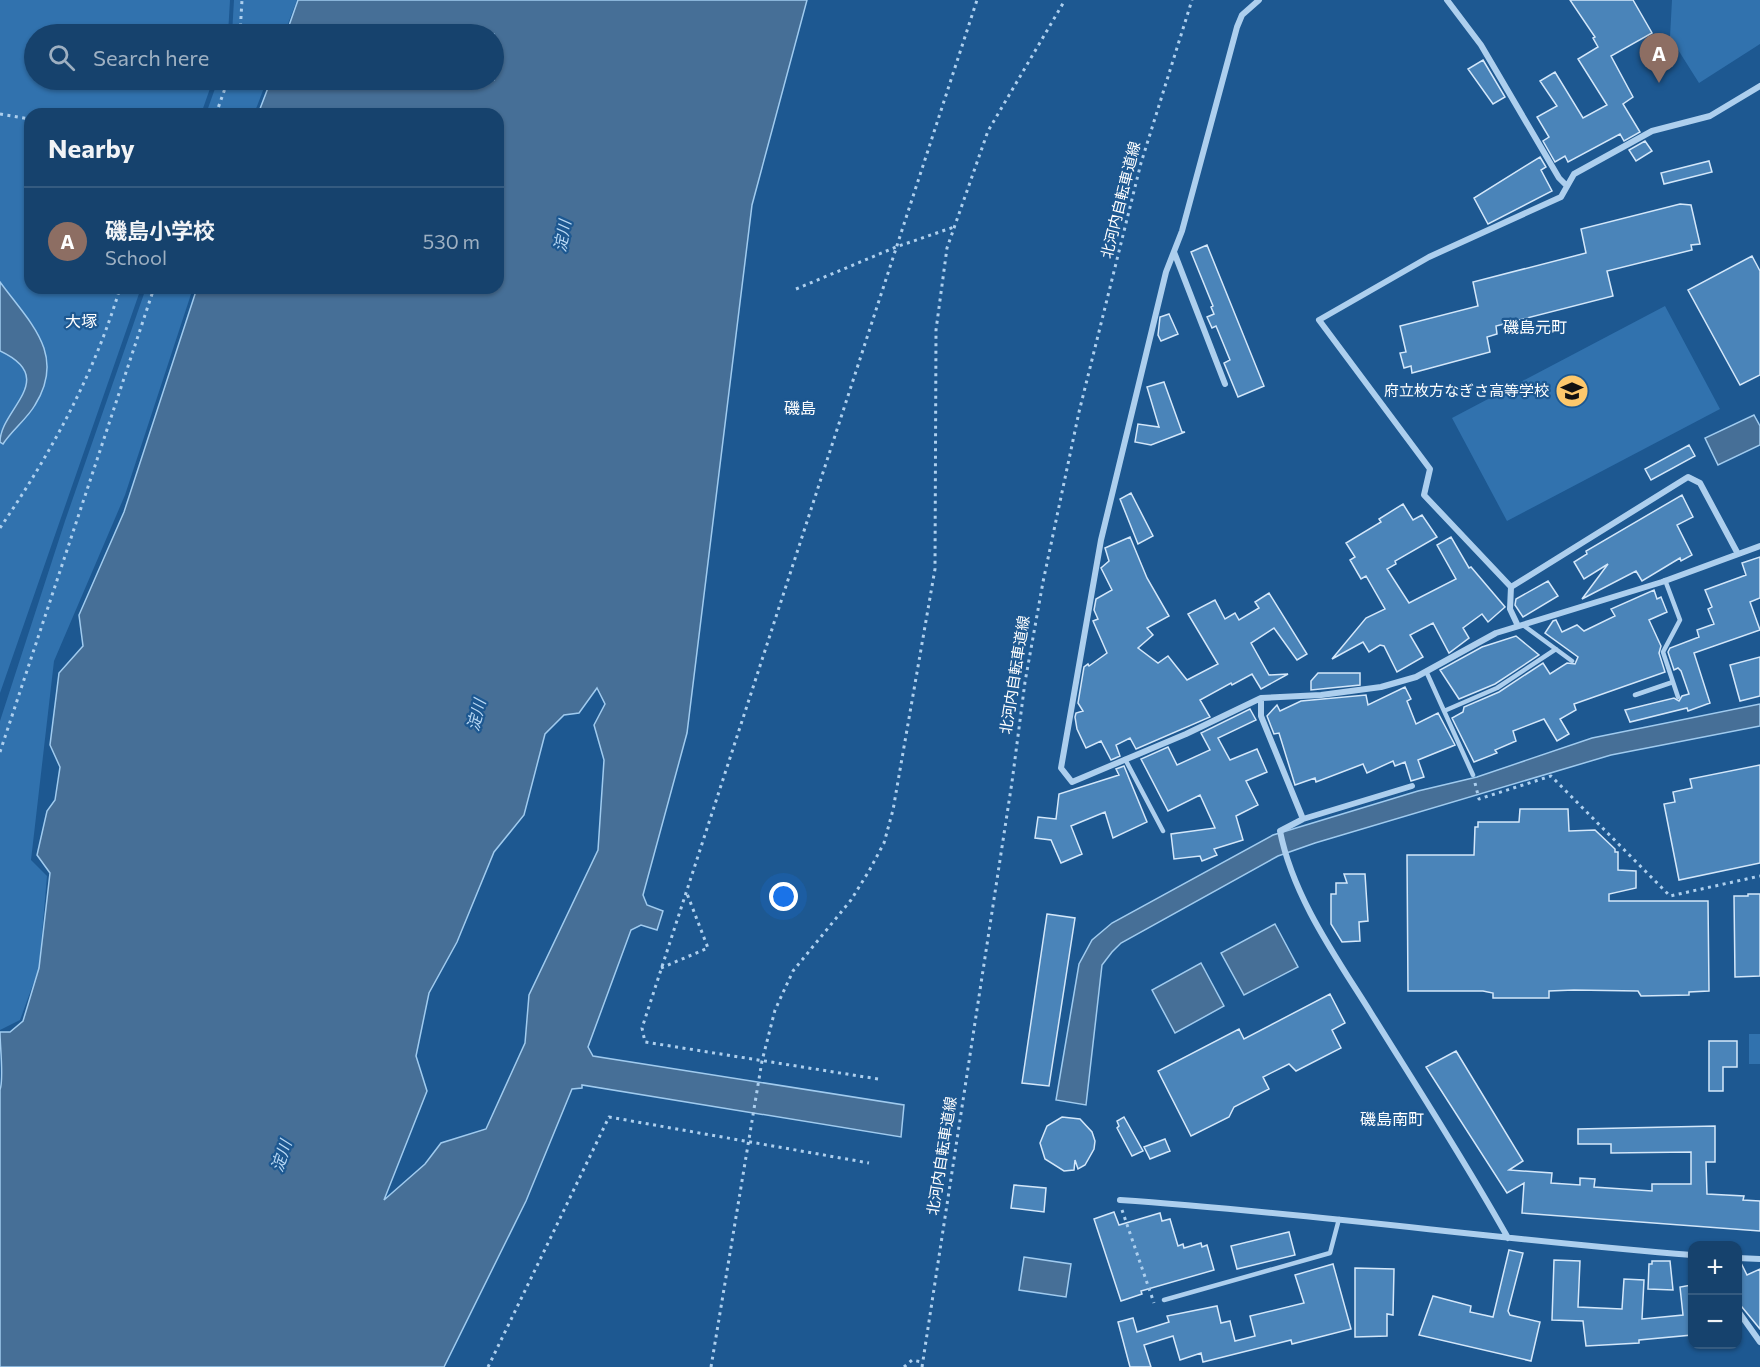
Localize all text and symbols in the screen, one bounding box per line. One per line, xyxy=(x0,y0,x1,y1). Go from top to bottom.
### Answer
search box xyxy=(24,24,504,90)
pin: A xyxy=(1640,34,1678,83)
icon: search xyxy=(45,41,78,74)
text: Search here xyxy=(93,44,209,71)
text: Nearby xyxy=(48,132,135,163)
street label: 北河内自転車道線 xyxy=(1097,139,1143,260)
text: 磯島小学校 xyxy=(105,217,215,244)
water label: 淀川 xyxy=(549,217,574,253)
text: A xyxy=(60,229,75,253)
text: 530 m xyxy=(423,229,480,253)
text: School xyxy=(105,245,167,269)
district label: 大塚 xyxy=(65,311,97,330)
district label: 磯島元町 xyxy=(1503,317,1567,336)
school or university icon: 府立枚方なぎさ高等学校 xyxy=(1554,373,1590,409)
place label: 府立枚方なぎさ高等学校 xyxy=(1384,381,1549,399)
district label: 磯島 xyxy=(784,398,816,417)
street label: 北河内自転車道線 xyxy=(996,614,1032,736)
water label: 淀川 xyxy=(462,695,489,733)
your location xyxy=(769,882,798,911)
street label: 北河内自転車道線 xyxy=(923,1095,959,1217)
district label: 磯島南町 xyxy=(1360,1109,1424,1128)
water label: 淀川 xyxy=(267,1136,295,1174)
map controls xyxy=(1688,1241,1742,1349)
button: + xyxy=(1688,1241,1742,1295)
button: − xyxy=(1688,1295,1742,1349)

